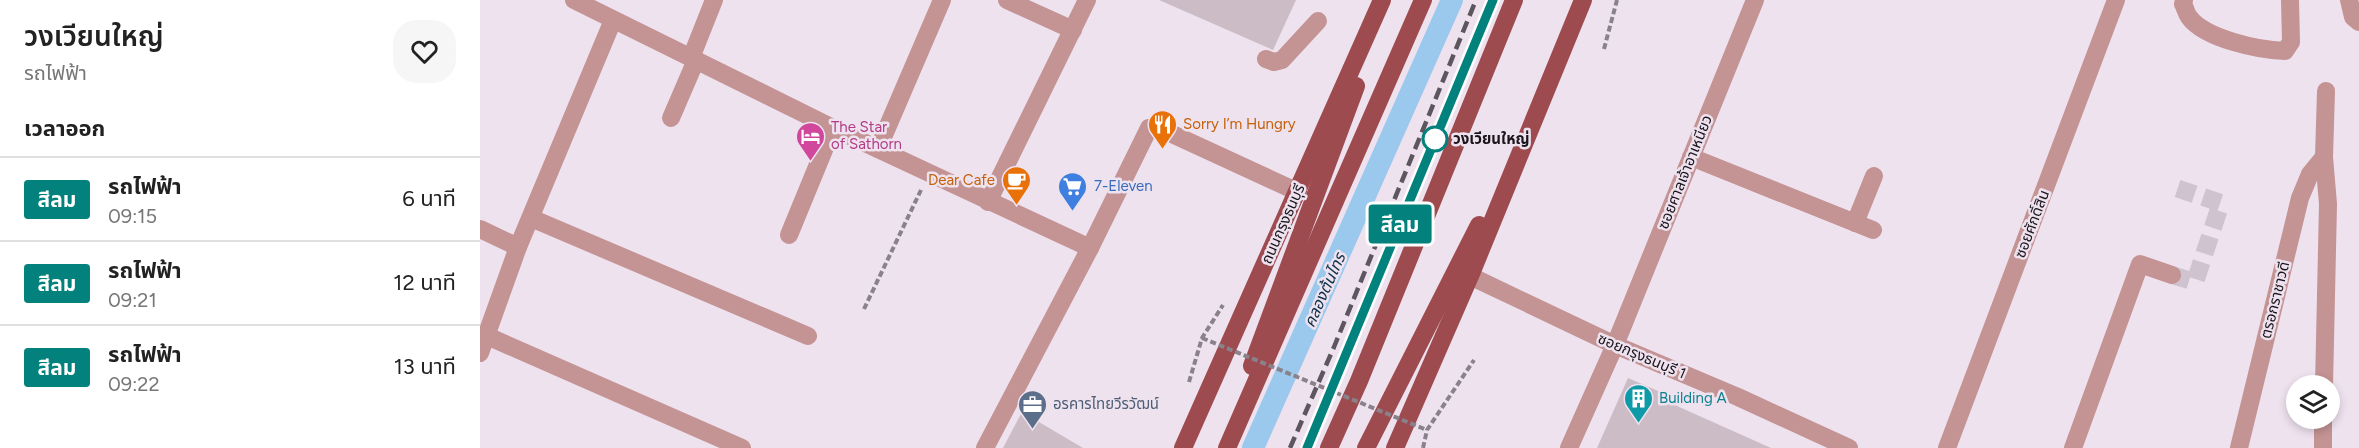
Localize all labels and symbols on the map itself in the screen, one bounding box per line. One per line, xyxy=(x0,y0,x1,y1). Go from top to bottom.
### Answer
restaurant icon: Sorry I’m Hungry xyxy=(1146,108,1178,150)
street label: ซอยศาลเจ้าอาเหนียว xyxy=(1654,112,1716,232)
place label: Sorry I’m Hungry xyxy=(1183,115,1296,133)
place label: The Star of Sathorn xyxy=(831,118,902,153)
hotel icon: The Star of Sathorn xyxy=(794,120,826,162)
marker: วงเวียนใหญ่ xyxy=(1422,126,1448,152)
place label: วงเวียนใหญ่ xyxy=(1453,130,1530,148)
cafe icon: Dear Cafe xyxy=(1000,164,1032,206)
supermarket icon: 7-Eleven xyxy=(1057,170,1089,212)
place label: Dear Cafe xyxy=(928,171,995,189)
place label: 7-Eleven xyxy=(1094,177,1153,195)
street label: ถนนกรุงธนบุรี xyxy=(1257,181,1309,267)
street label: ซอยศักดิ์สิน xyxy=(2011,187,2053,261)
line badge: สีลม xyxy=(1358,204,1442,244)
water label: คลองต้นไทร xyxy=(1300,249,1350,330)
street label: ตรอกราชาวดี xyxy=(2257,260,2293,340)
street label: ซอยกรุงธนบุรี 1 xyxy=(1595,329,1689,383)
building icon: Building A xyxy=(1622,382,1654,424)
office icon: อรคารไทยวีรวัฒน์ xyxy=(1016,388,1048,430)
place label: Building A xyxy=(1659,389,1727,407)
place label: อรคารไทยวีรวัฒน์ xyxy=(1053,395,1159,413)

